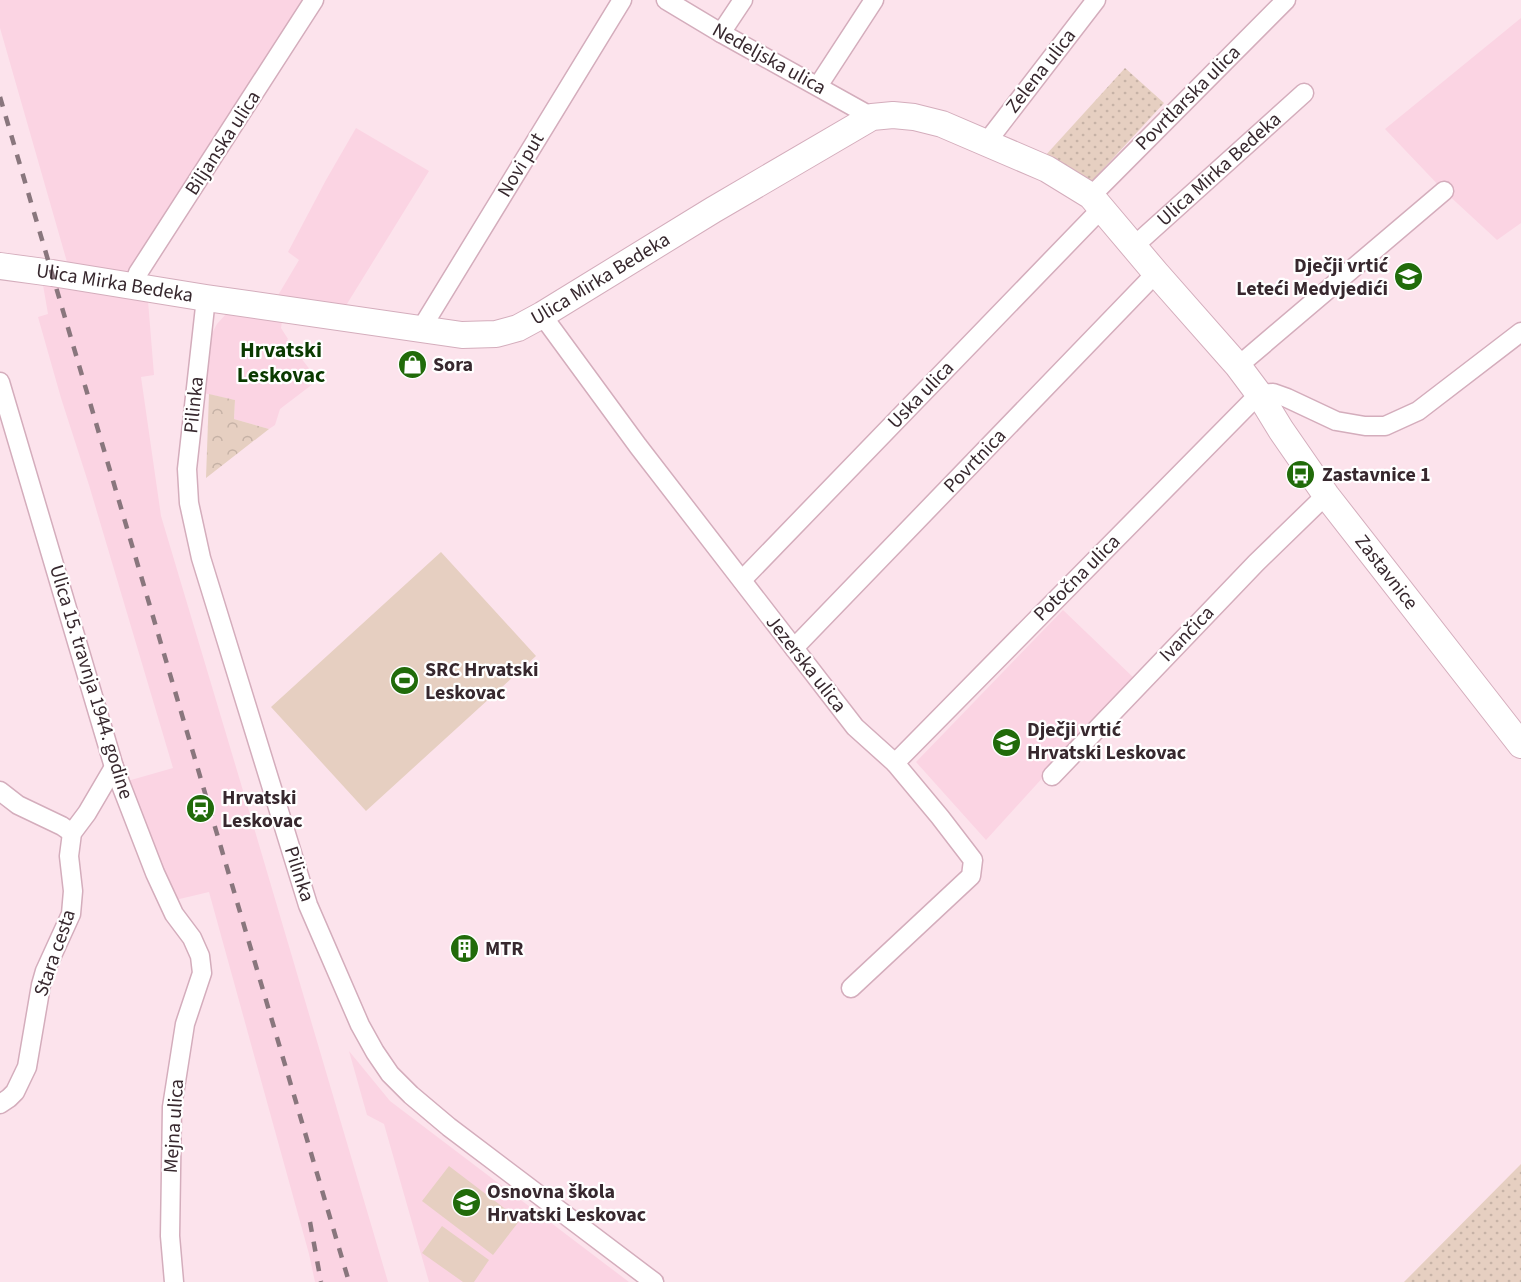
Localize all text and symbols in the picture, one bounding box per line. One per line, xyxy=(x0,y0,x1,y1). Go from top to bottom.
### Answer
street label: Nedeljska ulica xyxy=(707,16,831,102)
street label: Zelena ulica xyxy=(999,23,1083,119)
street label: Povrtlarska ulica xyxy=(1129,39,1247,157)
street label: Biljanska ulica xyxy=(179,85,267,201)
street label: Ulica Mirka Bedeka xyxy=(1151,106,1288,233)
street label: Novi put xyxy=(491,127,551,203)
street label: Ulica Mirka Bedeka xyxy=(526,226,676,332)
place label: Dječji vrtić Leteći Medvjedići xyxy=(1236,252,1389,303)
street label: Ulica Mirka Bedeka xyxy=(34,257,195,310)
school or university icon: Dječji vrtić Leteći Medvjedići xyxy=(1393,261,1425,293)
district label: Hrvatski Leskovac xyxy=(237,334,325,391)
shop icon: Sora xyxy=(396,349,428,381)
place label: Sora xyxy=(433,351,473,379)
street label: Uska ulica xyxy=(881,355,961,435)
street label: Pilinka xyxy=(177,375,211,435)
street label: Povrtnica xyxy=(937,423,1013,499)
bus stop icon: Zastavnice 1 xyxy=(1285,459,1317,491)
place label: Zastavnice 1 xyxy=(1322,461,1431,489)
street label: Potočna ulica xyxy=(1027,528,1127,628)
street label: Zastavnice xyxy=(1348,529,1425,616)
street label: Ulica 15. travnja 1944. godine xyxy=(42,561,140,803)
street label: Ivančica xyxy=(1153,600,1221,668)
street label: Jezerska ulica xyxy=(759,609,853,719)
place label: SRC Hrvatski Leskovac xyxy=(425,656,539,707)
sports icon: SRC Hrvatski Leskovac xyxy=(388,665,420,697)
place label: Dječji vrtić Hrvatski Leskovac xyxy=(1027,716,1186,767)
school or university icon: Dječji vrtić Hrvatski Leskovac xyxy=(990,726,1022,758)
place label: Hrvatski Leskovac xyxy=(222,784,303,835)
station icon: Hrvatski Leskovac xyxy=(185,793,217,825)
street label: Pilinka xyxy=(277,843,321,905)
street label: Stara cesta xyxy=(27,906,83,1000)
building icon: MTR xyxy=(448,933,480,965)
place label: MTR xyxy=(485,935,524,963)
street label: Mejna ulica xyxy=(157,1078,191,1174)
place label: Osnovna škola Hrvatski Leskovac xyxy=(487,1178,646,1229)
school or university icon: Osnovna škola Hrvatski Leskovac xyxy=(450,1187,482,1219)

